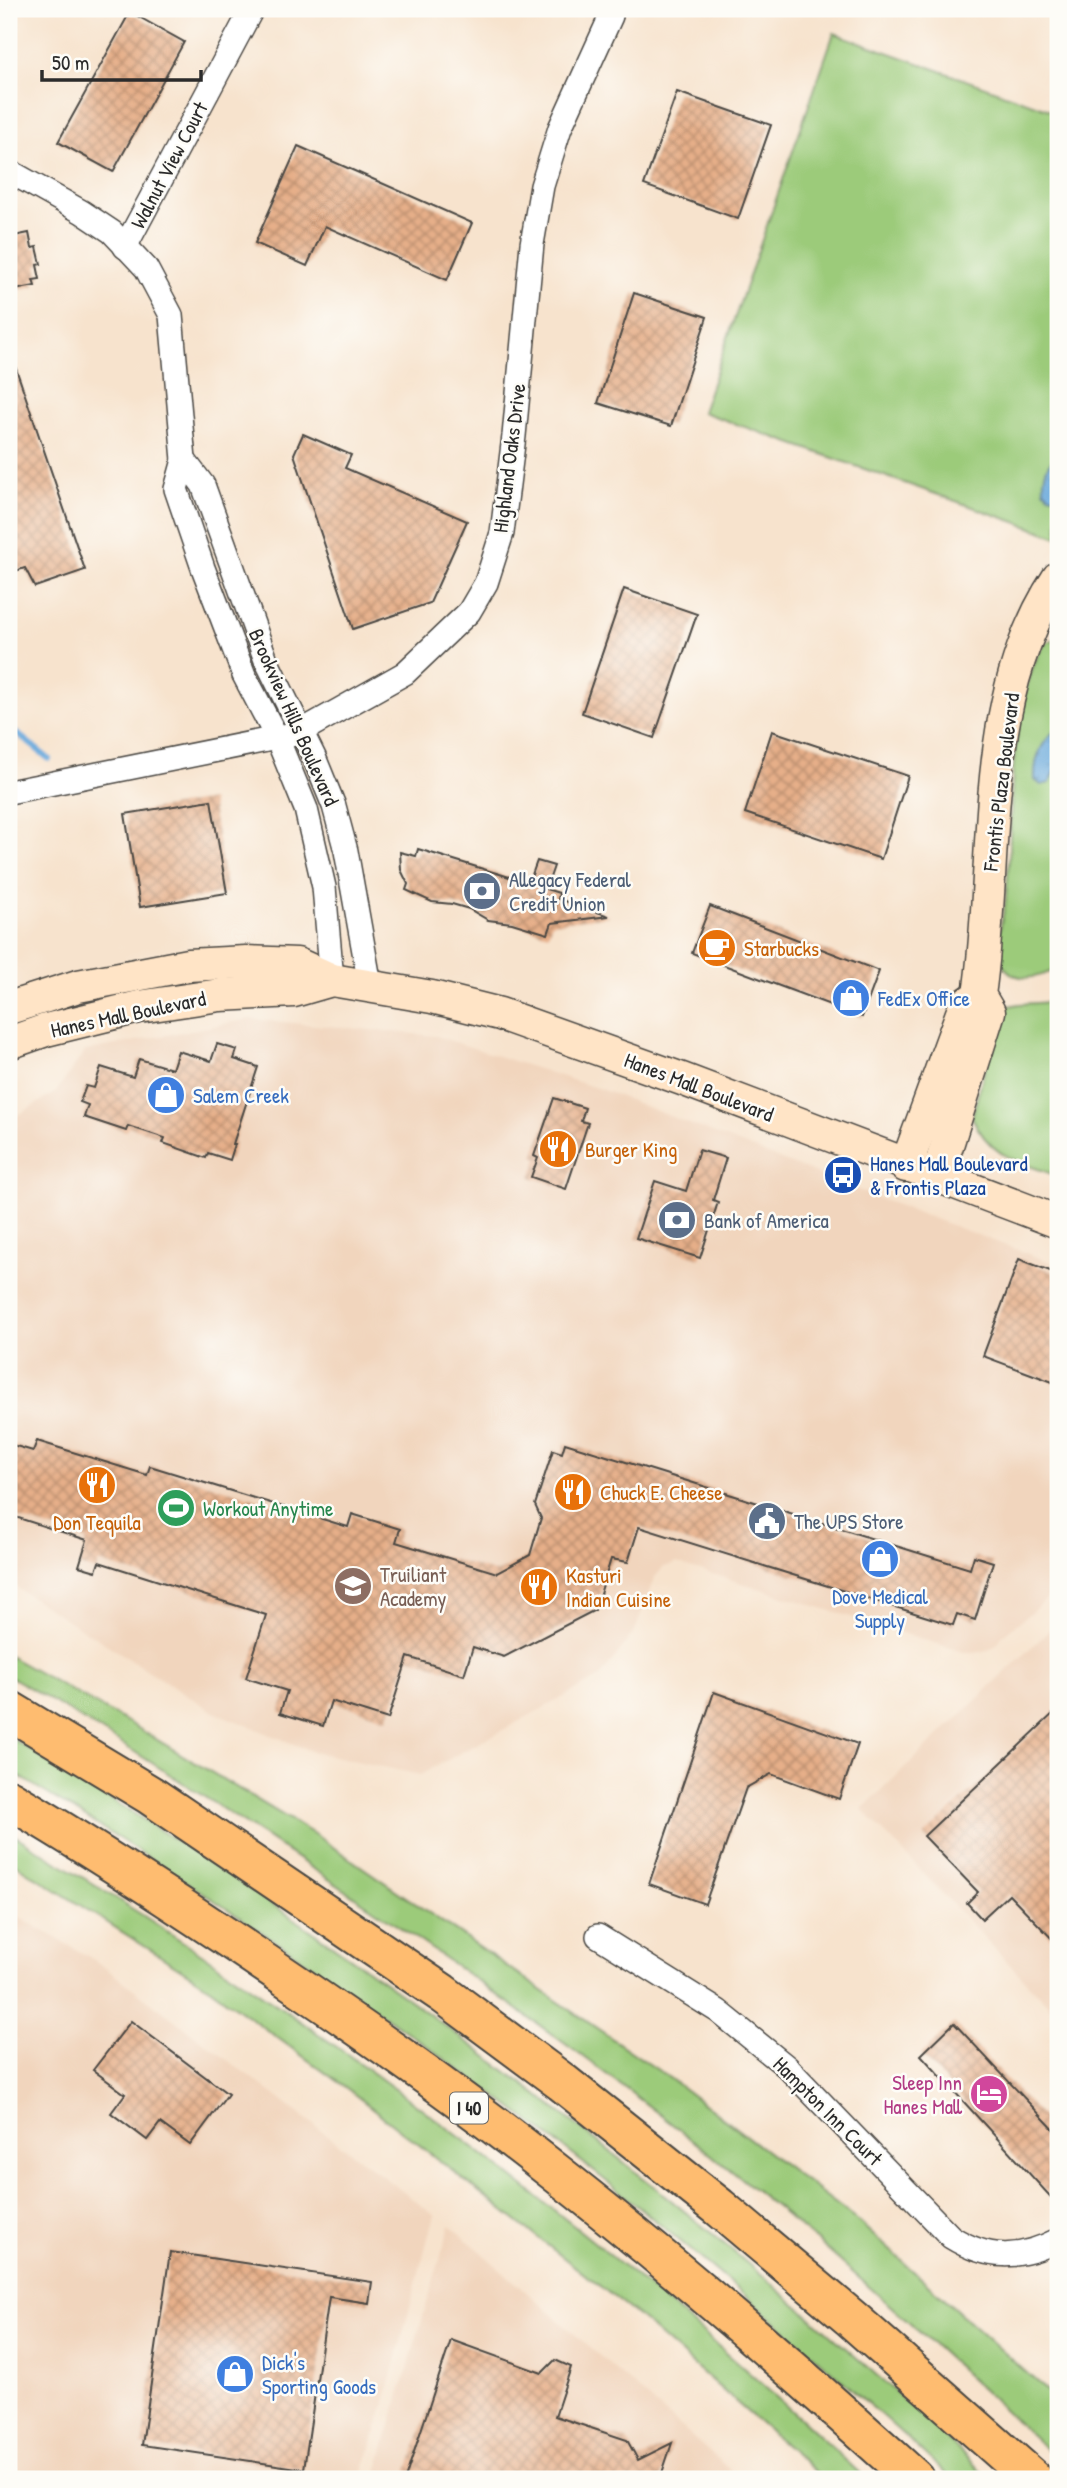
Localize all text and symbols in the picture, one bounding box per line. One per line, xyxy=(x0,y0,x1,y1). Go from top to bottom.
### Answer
scale bar xyxy=(42,38,201,82)
text: 50 m xyxy=(52,48,89,77)
street label: Walnut View Court xyxy=(123,96,215,234)
street label: Highland Oaks Drive xyxy=(485,382,533,534)
street label: Brookview Hills Boulevard xyxy=(242,624,346,810)
street label: Frontis Plaza Boulevard xyxy=(976,691,1026,874)
place label: Allegacy Federal Credit Union xyxy=(509,865,631,918)
bank icon: Allegacy Federal Credit Union xyxy=(461,870,503,912)
cafe icon: Starbucks xyxy=(696,927,738,969)
place label: Starbucks xyxy=(744,934,819,963)
shop icon: FedEx Office xyxy=(830,977,872,1019)
street label: Hanes Mall Boulevard xyxy=(48,983,208,1045)
place label: FedEx Office xyxy=(877,984,970,1013)
street label: Hanes Mall Boulevard xyxy=(620,1045,778,1129)
shop icon: Salem Creek xyxy=(145,1074,187,1116)
place label: Salem Creek xyxy=(193,1081,289,1110)
restaurant icon: Burger King xyxy=(537,1128,579,1170)
place label: Burger King xyxy=(585,1135,677,1164)
place label: Hanes Mall Boulevard & Frontis Plaza xyxy=(870,1149,1028,1202)
bus stop icon: Hanes Mall Boulevard & Frontis Plaza xyxy=(822,1154,864,1196)
bank icon: Bank of America xyxy=(656,1199,698,1241)
place label: Bank of America xyxy=(704,1206,829,1235)
restaurant icon: Don Tequila xyxy=(76,1464,118,1506)
restaurant icon: Chuck E. Cheese xyxy=(552,1471,594,1513)
place label: Chuck E. Cheese xyxy=(600,1478,723,1507)
sports icon: Workout Anytime xyxy=(155,1487,197,1529)
place label: Workout Anytime xyxy=(203,1494,333,1523)
public building icon: The UPS Store xyxy=(746,1500,788,1542)
place label: The UPS Store xyxy=(794,1507,904,1536)
place label: Don Tequila xyxy=(53,1508,141,1537)
shop icon: Dove Medical Supply xyxy=(859,1538,901,1580)
place label: Truiliant Academy xyxy=(380,1560,447,1613)
place label: Kasturi Indian Cuisine xyxy=(566,1561,671,1614)
school or university icon: Truiliant Academy xyxy=(332,1565,374,1607)
restaurant icon: Kasturi Indian Cuisine xyxy=(518,1566,560,1608)
place label: Dove Medical Supply xyxy=(832,1582,928,1635)
street label: Hampton Inn Court xyxy=(767,2050,890,2173)
place label: Sleep Inn Hanes Mall xyxy=(883,2068,963,2121)
hotel icon: Sleep Inn Hanes Mall xyxy=(968,2073,1010,2115)
road number: I 40 xyxy=(450,2092,488,2124)
place label: Dick's Sporting Goods xyxy=(262,2348,376,2401)
shop icon: Dick's Sporting Goods xyxy=(214,2353,256,2395)

